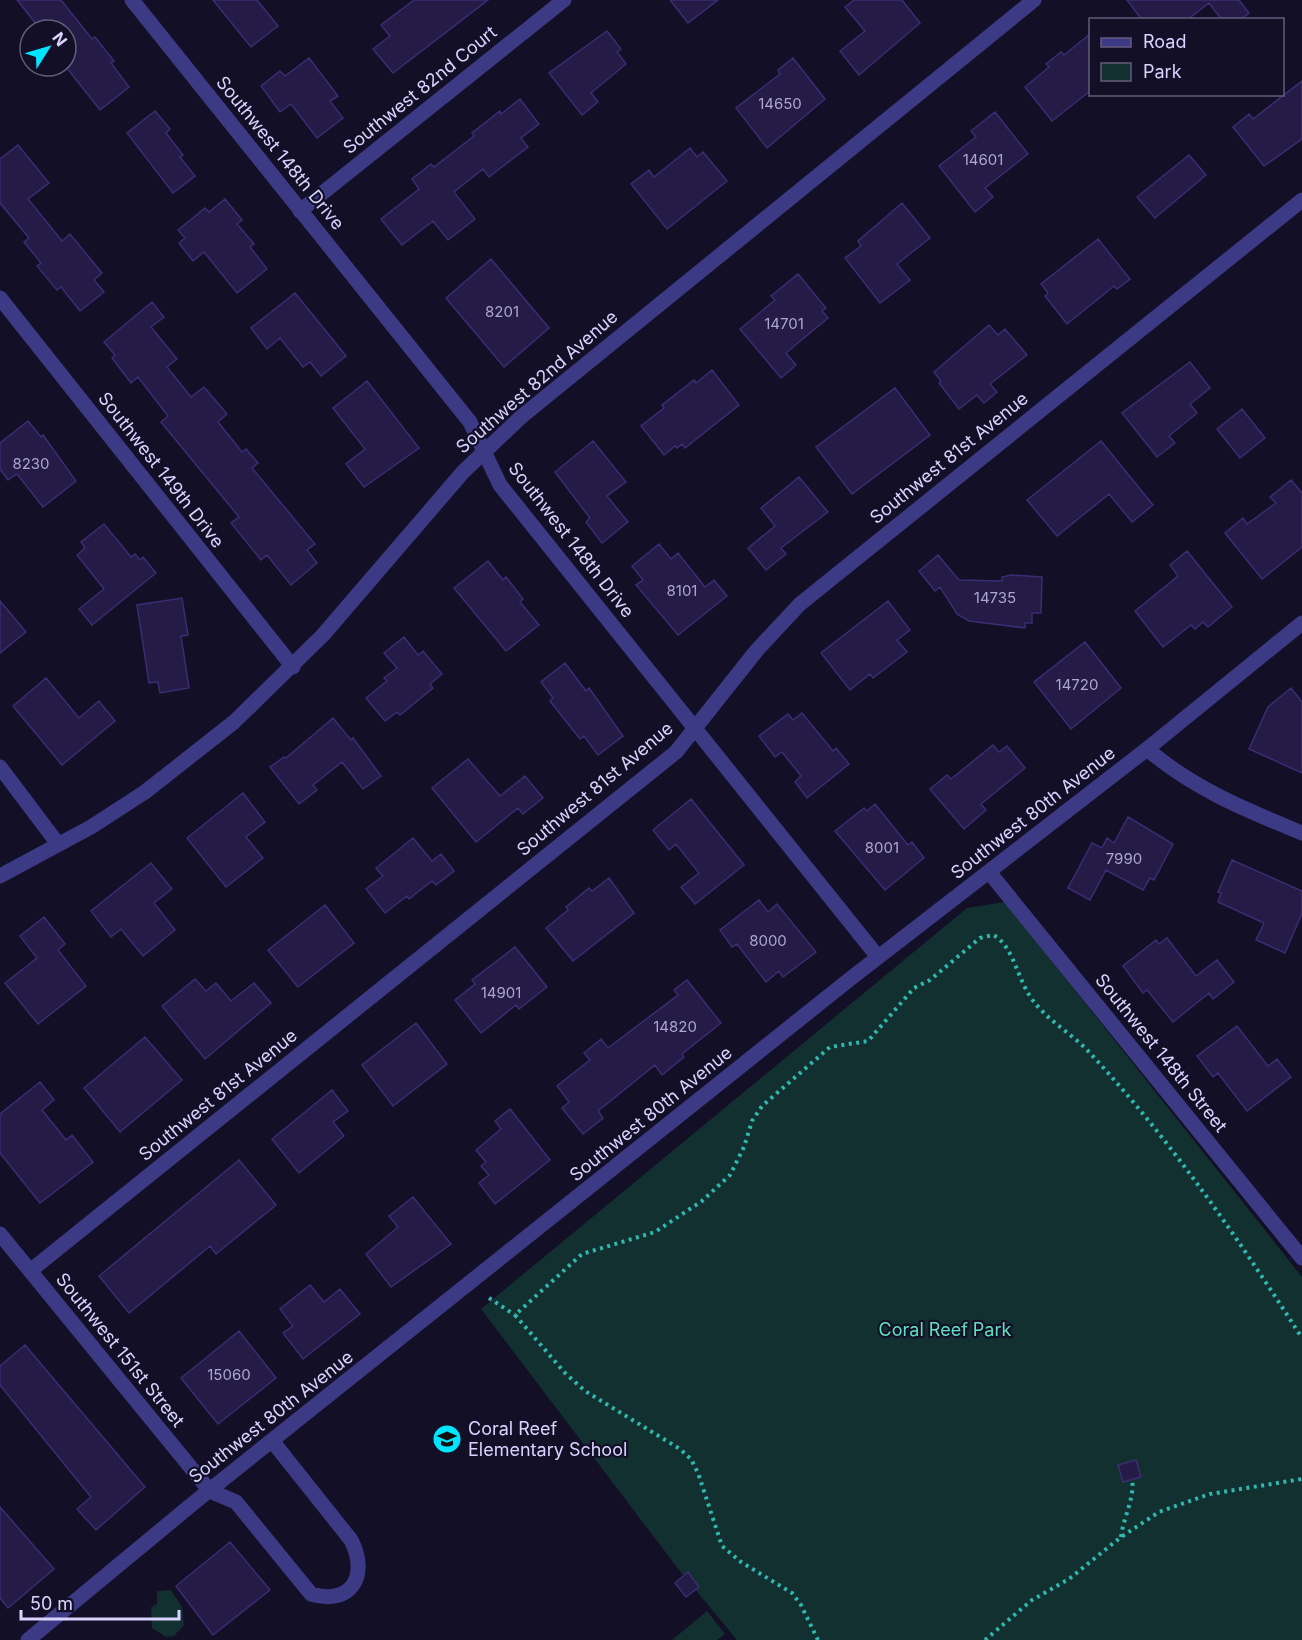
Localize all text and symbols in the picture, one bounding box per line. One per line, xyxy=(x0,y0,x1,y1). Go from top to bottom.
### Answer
north arrow xyxy=(18,18,78,78)
legend xyxy=(1089,18,1284,96)
street label: Southwest 82nd Court xyxy=(339,21,501,158)
text: N xyxy=(48,28,72,50)
text: Road xyxy=(1143,31,1186,52)
text: Park xyxy=(1143,61,1182,82)
street label: Southwest 148th Drive xyxy=(212,72,349,234)
house number: 14650 xyxy=(758,94,802,113)
house number: 14601 xyxy=(963,150,1003,169)
house number: 8201 xyxy=(485,302,519,321)
street label: Southwest 82nd Avenue xyxy=(452,306,622,457)
house number: 14701 xyxy=(764,314,804,333)
street label: Southwest 81st Avenue xyxy=(866,387,1032,528)
street label: Southwest 149th Drive xyxy=(94,388,229,552)
house number: 8230 xyxy=(12,454,50,473)
street label: Southwest 148th Drive xyxy=(504,458,639,621)
house number: 8101 xyxy=(667,581,697,600)
house number: 14735 xyxy=(974,588,1016,607)
house number: 14720 xyxy=(1056,675,1098,694)
street label: Southwest 81st Avenue xyxy=(512,717,677,860)
street label: Southwest 80th Avenue xyxy=(946,742,1119,883)
house number: 8001 xyxy=(865,838,899,857)
house number: 7990 xyxy=(1106,849,1142,868)
house number: 8000 xyxy=(749,931,787,950)
street label: Southwest 148th Street xyxy=(1091,969,1232,1136)
house number: 14901 xyxy=(481,983,521,1002)
house number: 14820 xyxy=(653,1017,697,1036)
street label: Southwest 81st Avenue xyxy=(135,1024,301,1165)
street label: Southwest 80th Avenue xyxy=(565,1042,736,1185)
street label: Southwest 151st Street xyxy=(52,1269,189,1431)
park label: Coral Reef Park xyxy=(879,1319,1012,1340)
street label: Southwest 80th Avenue xyxy=(184,1346,357,1487)
house number: 15060 xyxy=(207,1365,251,1384)
place label: Coral Reef Elementary School xyxy=(468,1418,627,1460)
school or university icon: Coral Reef Elementary School xyxy=(431,1423,463,1455)
scale bar xyxy=(21,1583,178,1621)
text: 50 m xyxy=(30,1593,73,1614)

